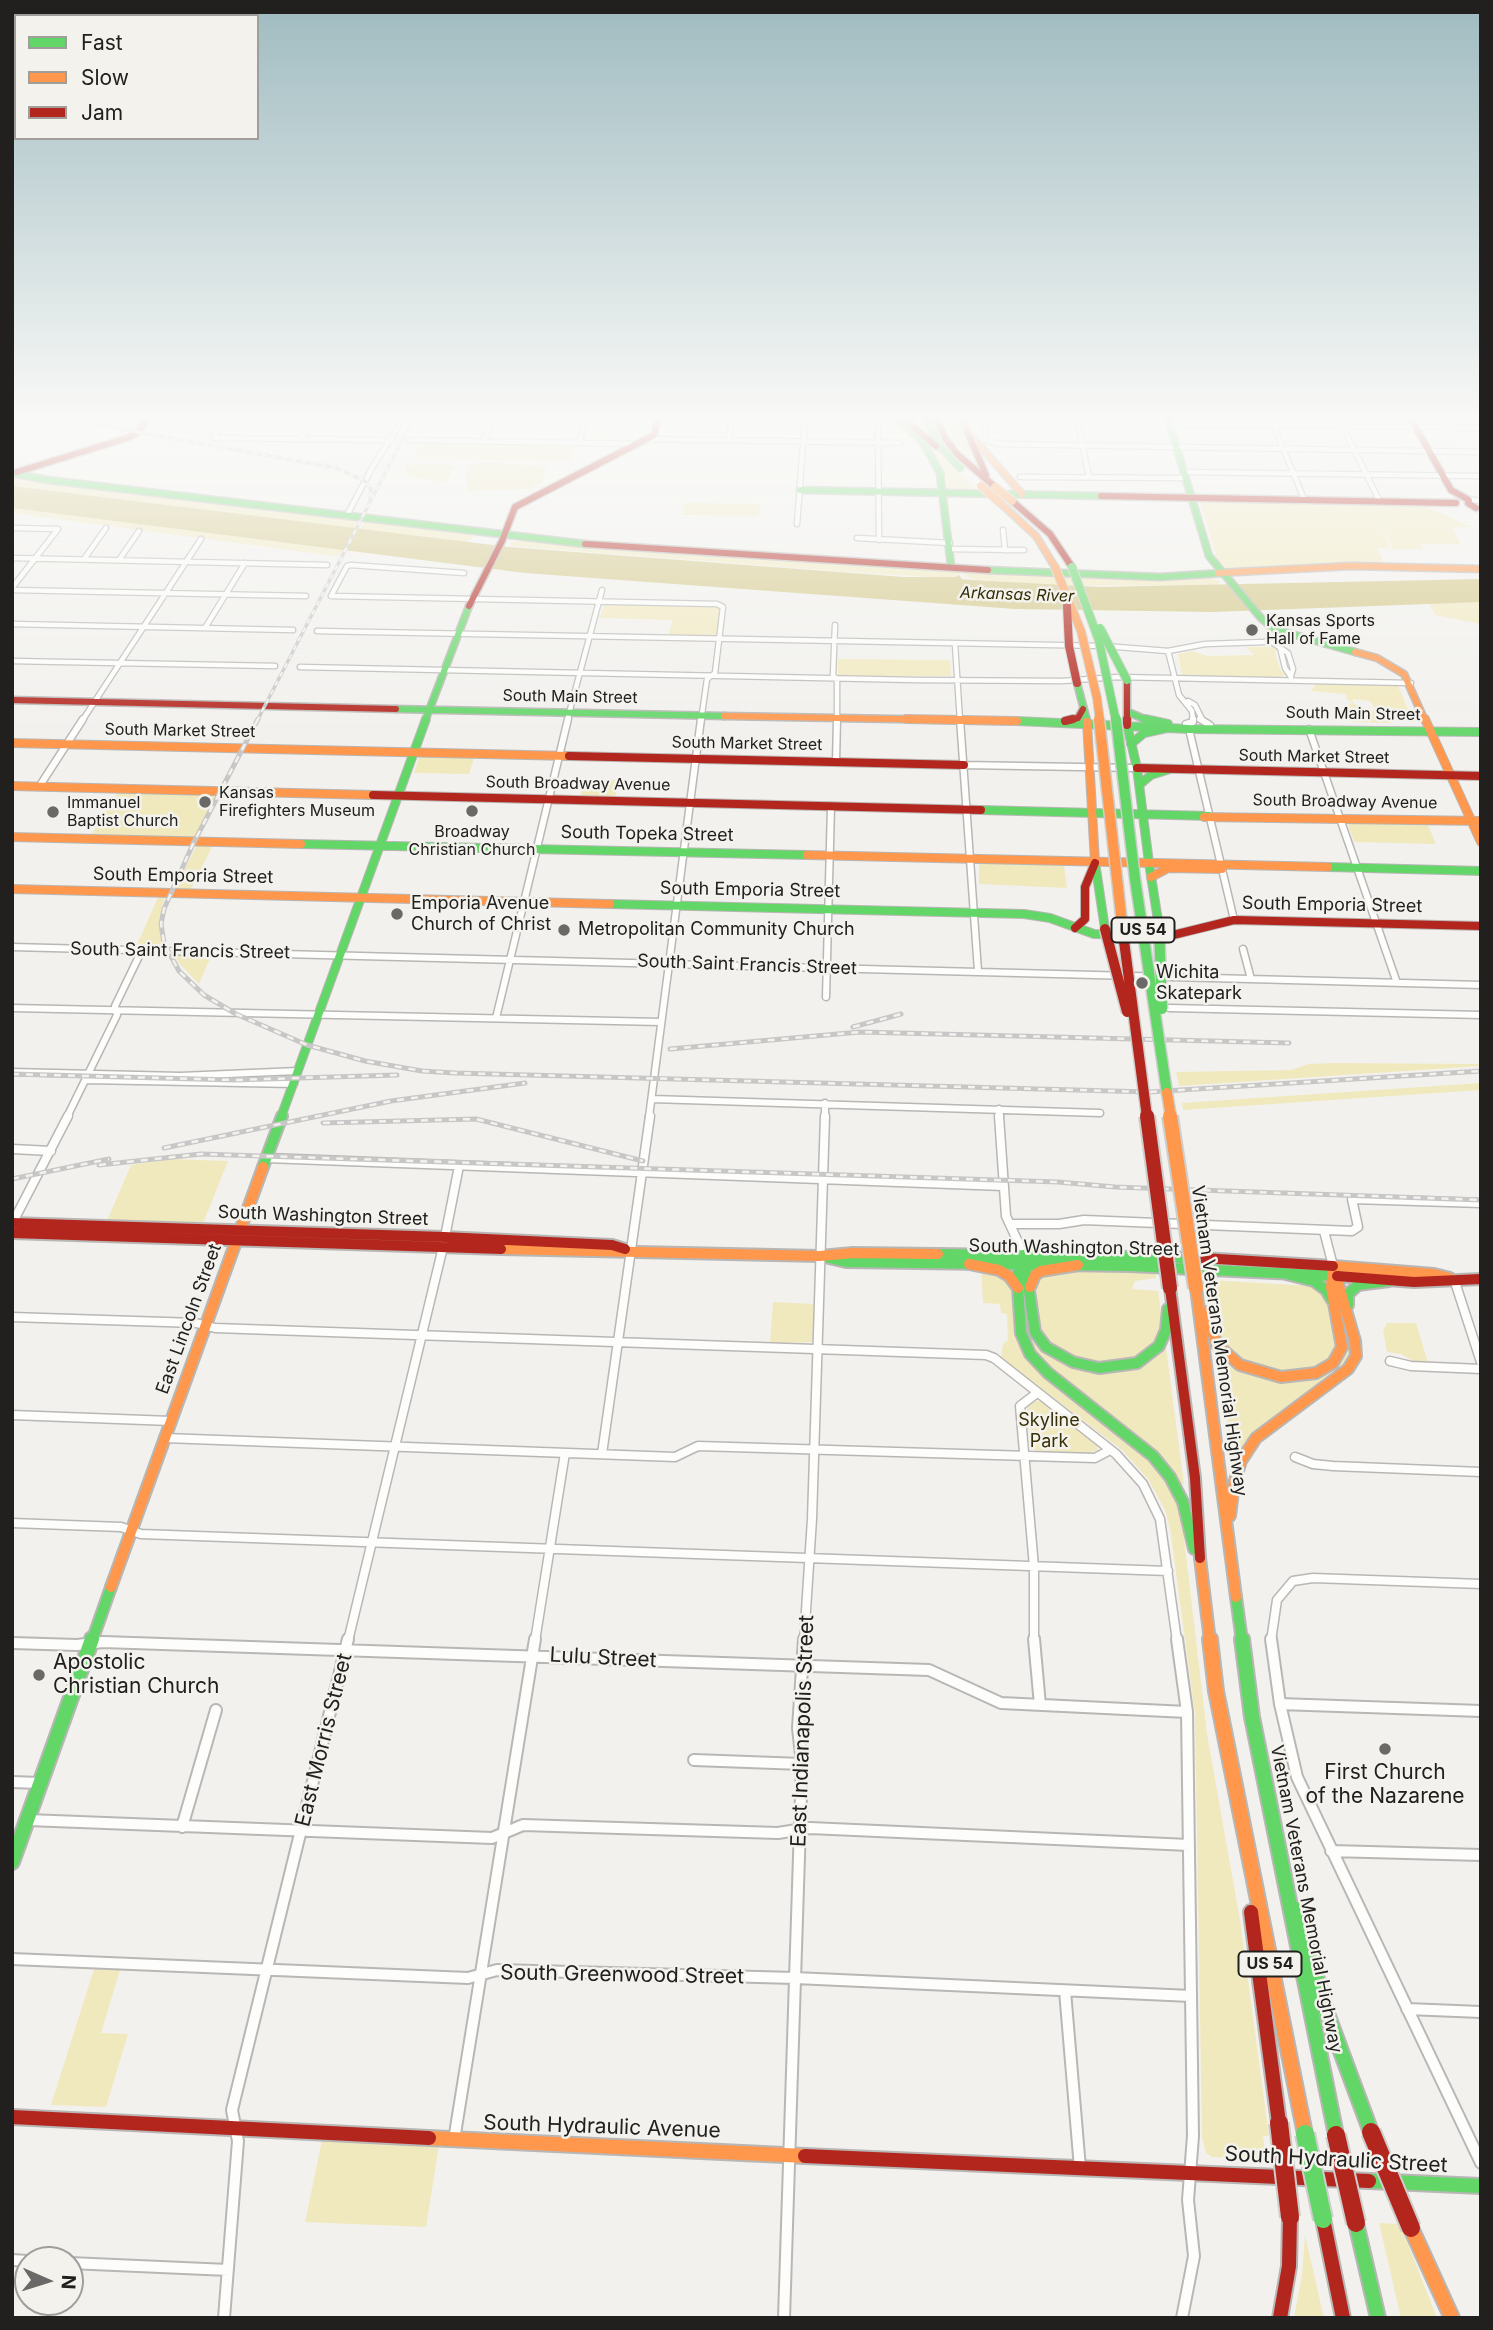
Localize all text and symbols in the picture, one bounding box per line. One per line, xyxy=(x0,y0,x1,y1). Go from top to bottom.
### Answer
legend xyxy=(14,14,259,140)
text: Fast xyxy=(81,30,123,55)
text: Slow xyxy=(81,65,129,90)
text: Jam xyxy=(81,100,123,125)
water label: Arkansas River xyxy=(960,583,1074,607)
place label: Kansas Sports Hall of Fame xyxy=(1266,611,1375,649)
marker: Kansas Sports Hall of Fame xyxy=(1244,622,1260,638)
street label: South Main Street xyxy=(502,686,638,708)
street label: South Main Street xyxy=(1285,703,1421,725)
street label: South Market Street xyxy=(104,720,256,742)
street label: South Market Street xyxy=(671,733,823,755)
street label: South Market Street xyxy=(1238,746,1390,768)
street label: South Broadway Avenue xyxy=(485,773,671,795)
place label: Kansas Firefighters Museum xyxy=(219,783,375,821)
street label: South Broadway Avenue xyxy=(1252,791,1438,813)
place label: Immanuel Baptist Church xyxy=(67,793,179,831)
marker: Kansas Firefighters Museum xyxy=(197,794,213,810)
marker: Broadway Christian Church xyxy=(464,803,480,819)
marker: Immanuel Baptist Church xyxy=(45,804,61,820)
place label: Broadway Christian Church xyxy=(409,822,535,860)
street label: South Topeka Street xyxy=(560,822,734,846)
street label: South Emporia Street xyxy=(93,864,273,888)
street label: South Emporia Street xyxy=(660,878,840,902)
place label: Emporia Avenue Church of Christ xyxy=(411,893,551,936)
street label: South Emporia Street xyxy=(1242,893,1422,917)
marker: Emporia Avenue Church of Christ xyxy=(389,906,405,922)
road number: US 54 xyxy=(1112,918,1174,942)
place label: Metropolitan Community Church xyxy=(578,919,855,941)
marker: Metropolitan Community Church xyxy=(556,922,572,938)
street label: South Saint Francis Street xyxy=(70,938,290,964)
street label: South Saint Francis Street xyxy=(637,950,857,980)
place label: Wichita Skatepark xyxy=(1156,962,1242,1004)
marker: Wichita Skatepark xyxy=(1134,975,1150,991)
street label: Vietnam Veterans Memorial Highway xyxy=(1186,1184,1252,1498)
street label: South Washington Street xyxy=(217,1202,429,1230)
street label: South Washington Street xyxy=(968,1235,1180,1261)
street label: East Lincoln Street xyxy=(152,1241,226,1397)
park label: Skyline Park xyxy=(1018,1410,1080,1452)
street label: East Indianapolis Street xyxy=(786,1615,820,1847)
street label: Lulu Street xyxy=(549,1643,657,1673)
place label: Apostolic Christian Church xyxy=(53,1650,219,1700)
street label: East Morris Street xyxy=(290,1651,358,1829)
marker: Apostolic Christian Church xyxy=(31,1667,47,1683)
marker: First Church of the Nazarene xyxy=(1377,1741,1393,1757)
street label: Vietnam Veterans Memorial Highway xyxy=(1265,1743,1347,2055)
place label: First Church of the Nazarene xyxy=(1305,1760,1465,1810)
road number: US 54 xyxy=(1238,1952,1302,1976)
street label: South Greenwood Street xyxy=(500,1960,744,1990)
street label: South Hydraulic Avenue xyxy=(483,2110,721,2144)
street label: South Hydraulic Street xyxy=(1224,2142,1448,2178)
north arrow xyxy=(14,2246,84,2316)
text: N xyxy=(57,2274,80,2290)

